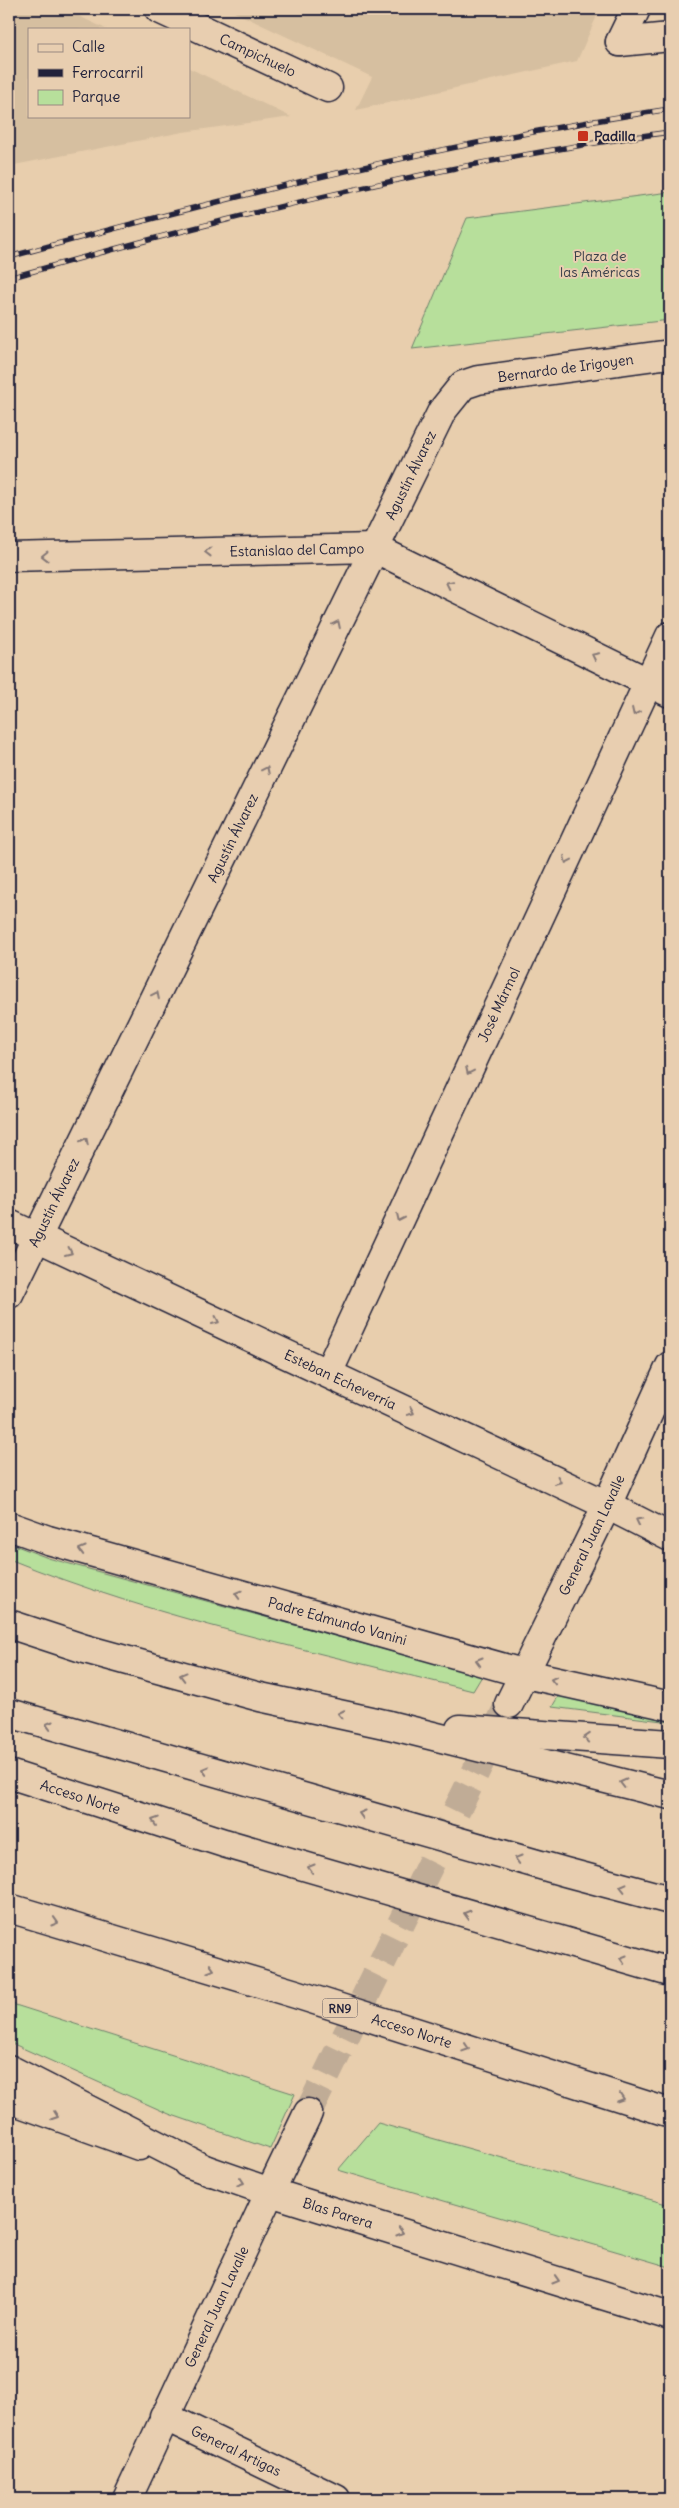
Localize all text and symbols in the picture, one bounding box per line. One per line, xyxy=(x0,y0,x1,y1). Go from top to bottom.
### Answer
legend xyxy=(28,28,190,118)
street label: Campichuelo xyxy=(217,30,299,81)
text: Calle xyxy=(72,37,105,56)
text: Ferrocarril xyxy=(72,63,143,82)
text: Parque xyxy=(72,87,120,106)
place label: Padilla xyxy=(594,127,636,145)
marker: Padilla xyxy=(576,129,590,143)
park label: Plaza de las Américas xyxy=(560,247,640,281)
street label: Bernardo de Irigoyen xyxy=(497,350,635,386)
street label: Agustín Álvarez xyxy=(381,427,440,523)
street label: Estanislao del Campo xyxy=(229,539,365,561)
one-way arrow xyxy=(203,547,211,557)
one-way arrow xyxy=(41,551,48,561)
one-way arrow xyxy=(445,580,454,591)
one-way arrow xyxy=(331,620,341,629)
one-way arrow xyxy=(591,652,600,662)
one-way arrow xyxy=(631,707,642,716)
one-way arrow xyxy=(260,766,270,775)
street label: Agustín Álvarez xyxy=(203,790,262,885)
one-way arrow xyxy=(562,855,573,864)
street label: José Mármol xyxy=(474,964,524,1045)
one-way arrow xyxy=(150,991,160,1000)
one-way arrow xyxy=(465,1065,475,1074)
one-way arrow xyxy=(78,1137,88,1146)
street label: Agustín Álvarez xyxy=(24,1155,83,1250)
one-way arrow xyxy=(396,1213,407,1222)
one-way arrow xyxy=(64,1246,73,1256)
one-way arrow xyxy=(211,1314,220,1325)
street label: Esteban Echeverría xyxy=(281,1346,399,1414)
one-way arrow xyxy=(406,1406,415,1416)
street label: General Juan Lavalle xyxy=(555,1472,629,1599)
one-way arrow xyxy=(553,1475,562,1485)
one-way arrow xyxy=(635,1517,644,1527)
one-way arrow xyxy=(78,1545,86,1555)
one-way arrow xyxy=(234,1589,243,1599)
street label: Padre Edmundo Vanini xyxy=(266,1593,409,1649)
one-way arrow xyxy=(474,1656,483,1667)
one-way arrow xyxy=(179,1671,188,1682)
one-way arrow xyxy=(550,1675,559,1686)
one-way arrow xyxy=(337,1710,346,1720)
one-way arrow xyxy=(45,1720,54,1731)
one-way arrow xyxy=(582,1733,590,1744)
one-way arrow xyxy=(202,1765,210,1775)
street label: Acceso Norte xyxy=(38,1776,123,1818)
one-way arrow xyxy=(618,1778,627,1789)
one-way arrow xyxy=(358,1810,366,1820)
one-way arrow xyxy=(152,1817,160,1827)
one-way arrow xyxy=(513,1854,522,1865)
one-way arrow xyxy=(307,1864,316,1874)
one-way arrow xyxy=(620,1883,628,1893)
one-way arrow xyxy=(464,1909,472,1919)
one-way arrow xyxy=(51,1916,59,1926)
one-way arrow xyxy=(620,1954,628,1964)
one-way arrow xyxy=(206,1963,215,1973)
road number: RN9 xyxy=(322,1999,358,2018)
street label: Acceso Norte xyxy=(369,2010,454,2052)
one-way arrow xyxy=(462,2043,470,2053)
one-way arrow xyxy=(617,2092,625,2102)
one-way arrow xyxy=(50,2110,58,2120)
one-way arrow xyxy=(236,2176,244,2186)
street label: Blas Parera xyxy=(301,2194,375,2232)
one-way arrow xyxy=(396,2226,404,2236)
street label: General Juan Lavalle xyxy=(180,2243,253,2371)
one-way arrow xyxy=(551,2275,559,2285)
street label: General Artigas xyxy=(188,2421,284,2480)

